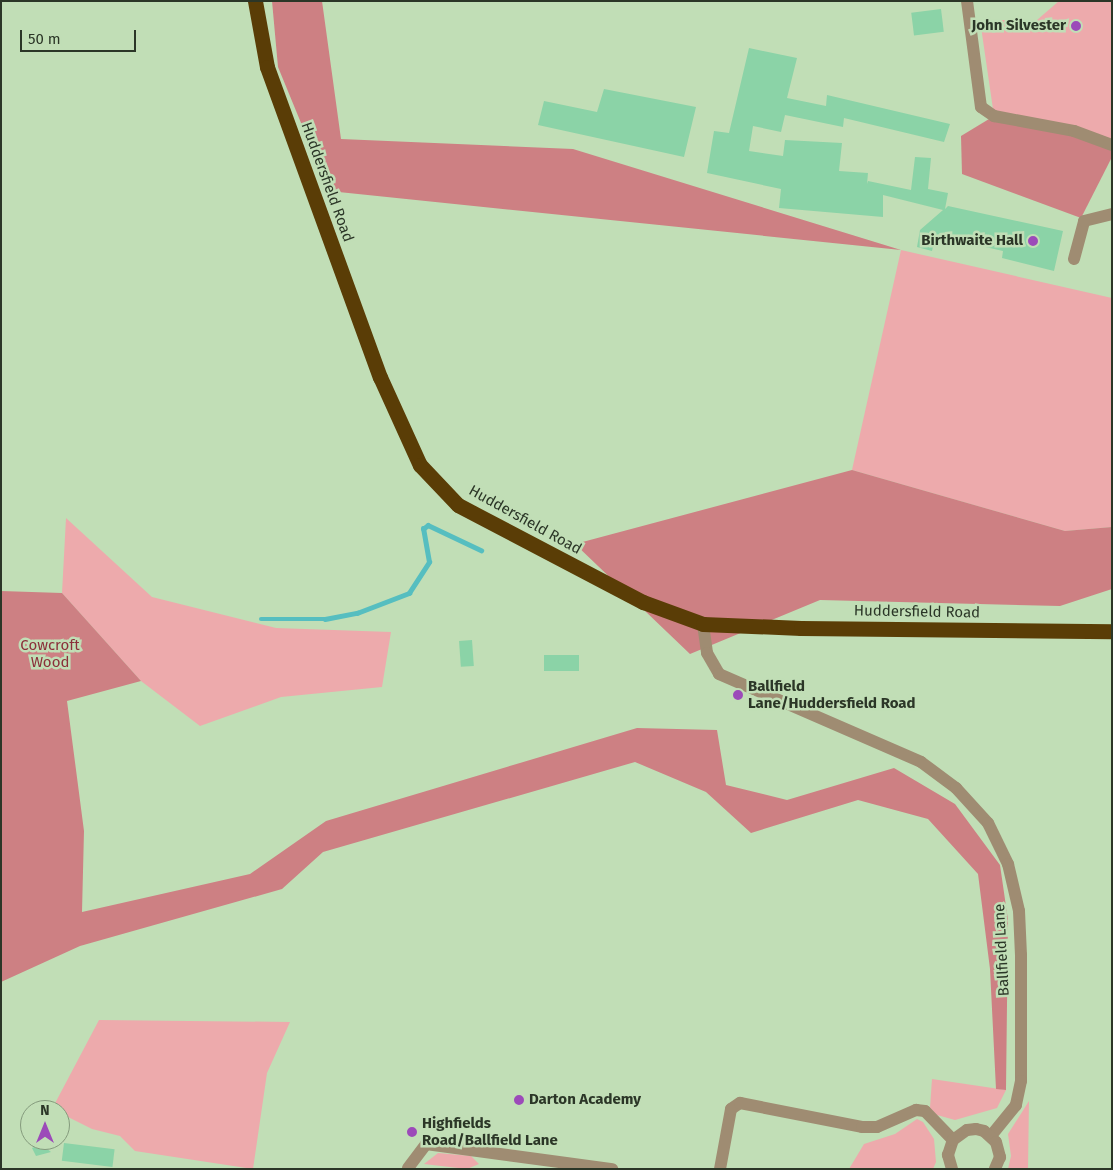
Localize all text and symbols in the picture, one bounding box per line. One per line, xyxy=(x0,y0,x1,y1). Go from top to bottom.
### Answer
place label: John Silvester xyxy=(972,17,1066,35)
scale bar xyxy=(22,20,139,52)
marker: John Silvester xyxy=(1070,20,1082,32)
text: 50 m xyxy=(28,30,61,48)
street label: Huddersfield Road xyxy=(297,120,357,244)
place label: Birthwaite Hall xyxy=(921,232,1023,250)
marker: Birthwaite Hall xyxy=(1027,235,1039,247)
street label: Huddersfield Road xyxy=(465,482,585,558)
street label: Huddersfield Road xyxy=(854,602,980,622)
park label: Cowcroft Wood xyxy=(20,636,80,671)
place label: Ballfield Lane/Huddersfield Road xyxy=(748,677,915,712)
marker: Ballfield Lane/Huddersfield Road xyxy=(732,689,744,701)
street label: Ballfield Lane xyxy=(991,903,1013,997)
place label: Darton Academy xyxy=(529,1091,641,1109)
marker: Darton Academy xyxy=(513,1094,525,1106)
north arrow xyxy=(20,1100,70,1150)
text: N xyxy=(40,1102,50,1119)
place label: Highfields Road/Ballfield Lane xyxy=(422,1114,558,1149)
marker: Highfields Road/Ballfield Lane xyxy=(406,1126,418,1138)

